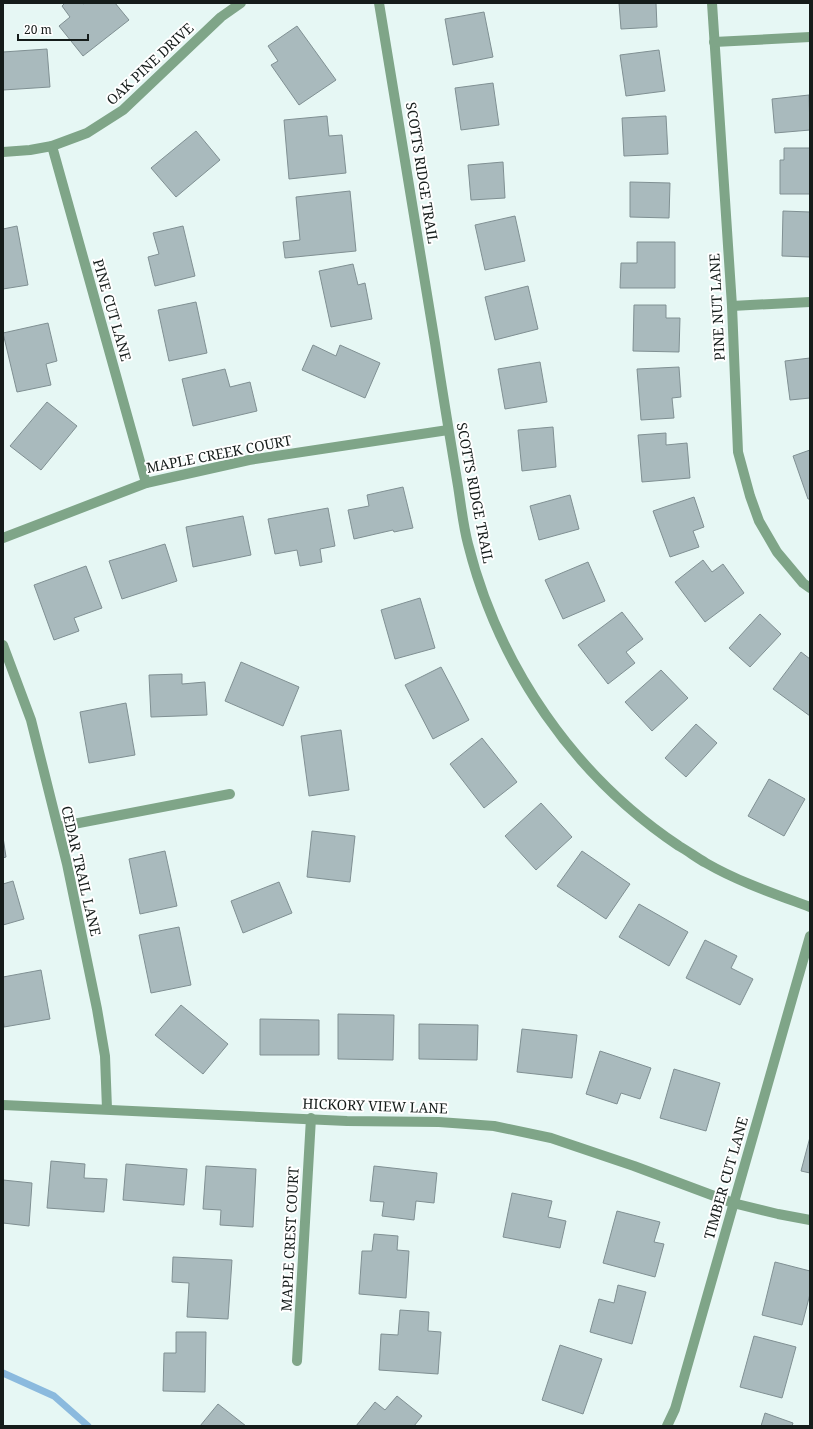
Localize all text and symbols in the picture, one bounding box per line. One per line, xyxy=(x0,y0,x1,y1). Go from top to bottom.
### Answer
scale bar xyxy=(18,16,88,42)
street label: OAK PINE DRIVE xyxy=(102,18,198,109)
text: 20 m xyxy=(24,21,52,38)
street label: SCOTTS RIDGE TRAIL xyxy=(402,101,443,245)
street label: PINE NUT LANE xyxy=(704,253,729,361)
street label: PINE CUT LANE xyxy=(89,257,136,363)
street label: SCOTTS RIDGE TRAIL xyxy=(453,421,499,565)
street label: MAPLE CREEK COURT xyxy=(145,430,294,477)
street label: CEDAR TRAIL LANE xyxy=(57,804,106,938)
street label: HICKORY VIEW LANE xyxy=(302,1093,448,1118)
street label: TIMBER CUT LANE xyxy=(699,1114,752,1241)
street label: MAPLE CREST COURT xyxy=(276,1166,303,1312)

